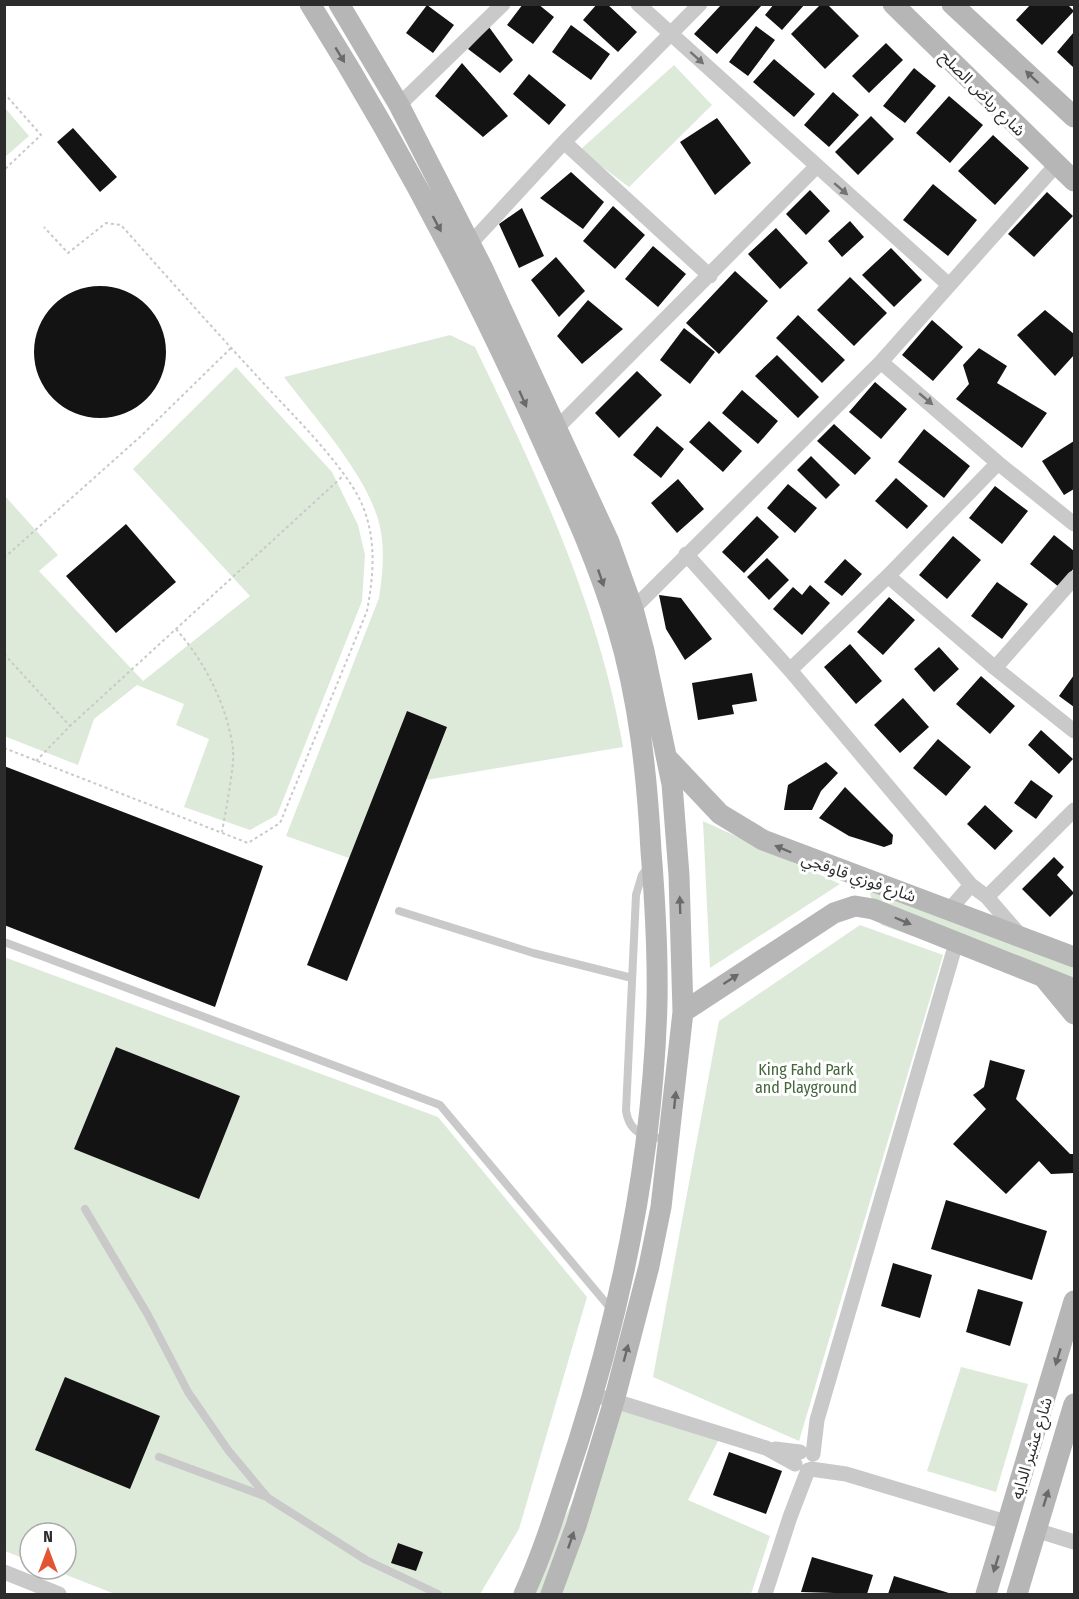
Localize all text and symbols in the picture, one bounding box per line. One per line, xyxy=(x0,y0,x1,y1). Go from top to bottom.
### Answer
one-way arrow xyxy=(334,47,345,63)
street label: شارع رياض الصلح xyxy=(934,47,1029,142)
one-way arrow xyxy=(689,51,704,65)
one-way arrow xyxy=(1025,71,1039,85)
one-way arrow xyxy=(833,182,848,195)
one-way arrow xyxy=(432,216,442,233)
one-way arrow xyxy=(519,390,528,407)
one-way arrow xyxy=(918,393,934,406)
one-way arrow xyxy=(596,569,606,587)
one-way arrow xyxy=(774,844,792,854)
street label: شارع فوزي قاوقجي xyxy=(798,849,918,909)
one-way arrow xyxy=(676,896,685,915)
one-way arrow xyxy=(894,916,912,926)
one-way arrow xyxy=(723,974,739,985)
park label: King Fahd Park and Playground xyxy=(755,1060,857,1097)
one-way arrow xyxy=(670,1090,679,1109)
one-way arrow xyxy=(622,1344,632,1362)
one-way arrow xyxy=(1053,1348,1062,1366)
street label: شارع عشير الدايه xyxy=(1007,1395,1059,1502)
one-way arrow xyxy=(1042,1489,1051,1507)
north arrow xyxy=(18,1521,78,1581)
text: N xyxy=(43,1527,53,1546)
one-way arrow xyxy=(567,1531,577,1549)
one-way arrow xyxy=(991,1555,1000,1573)

